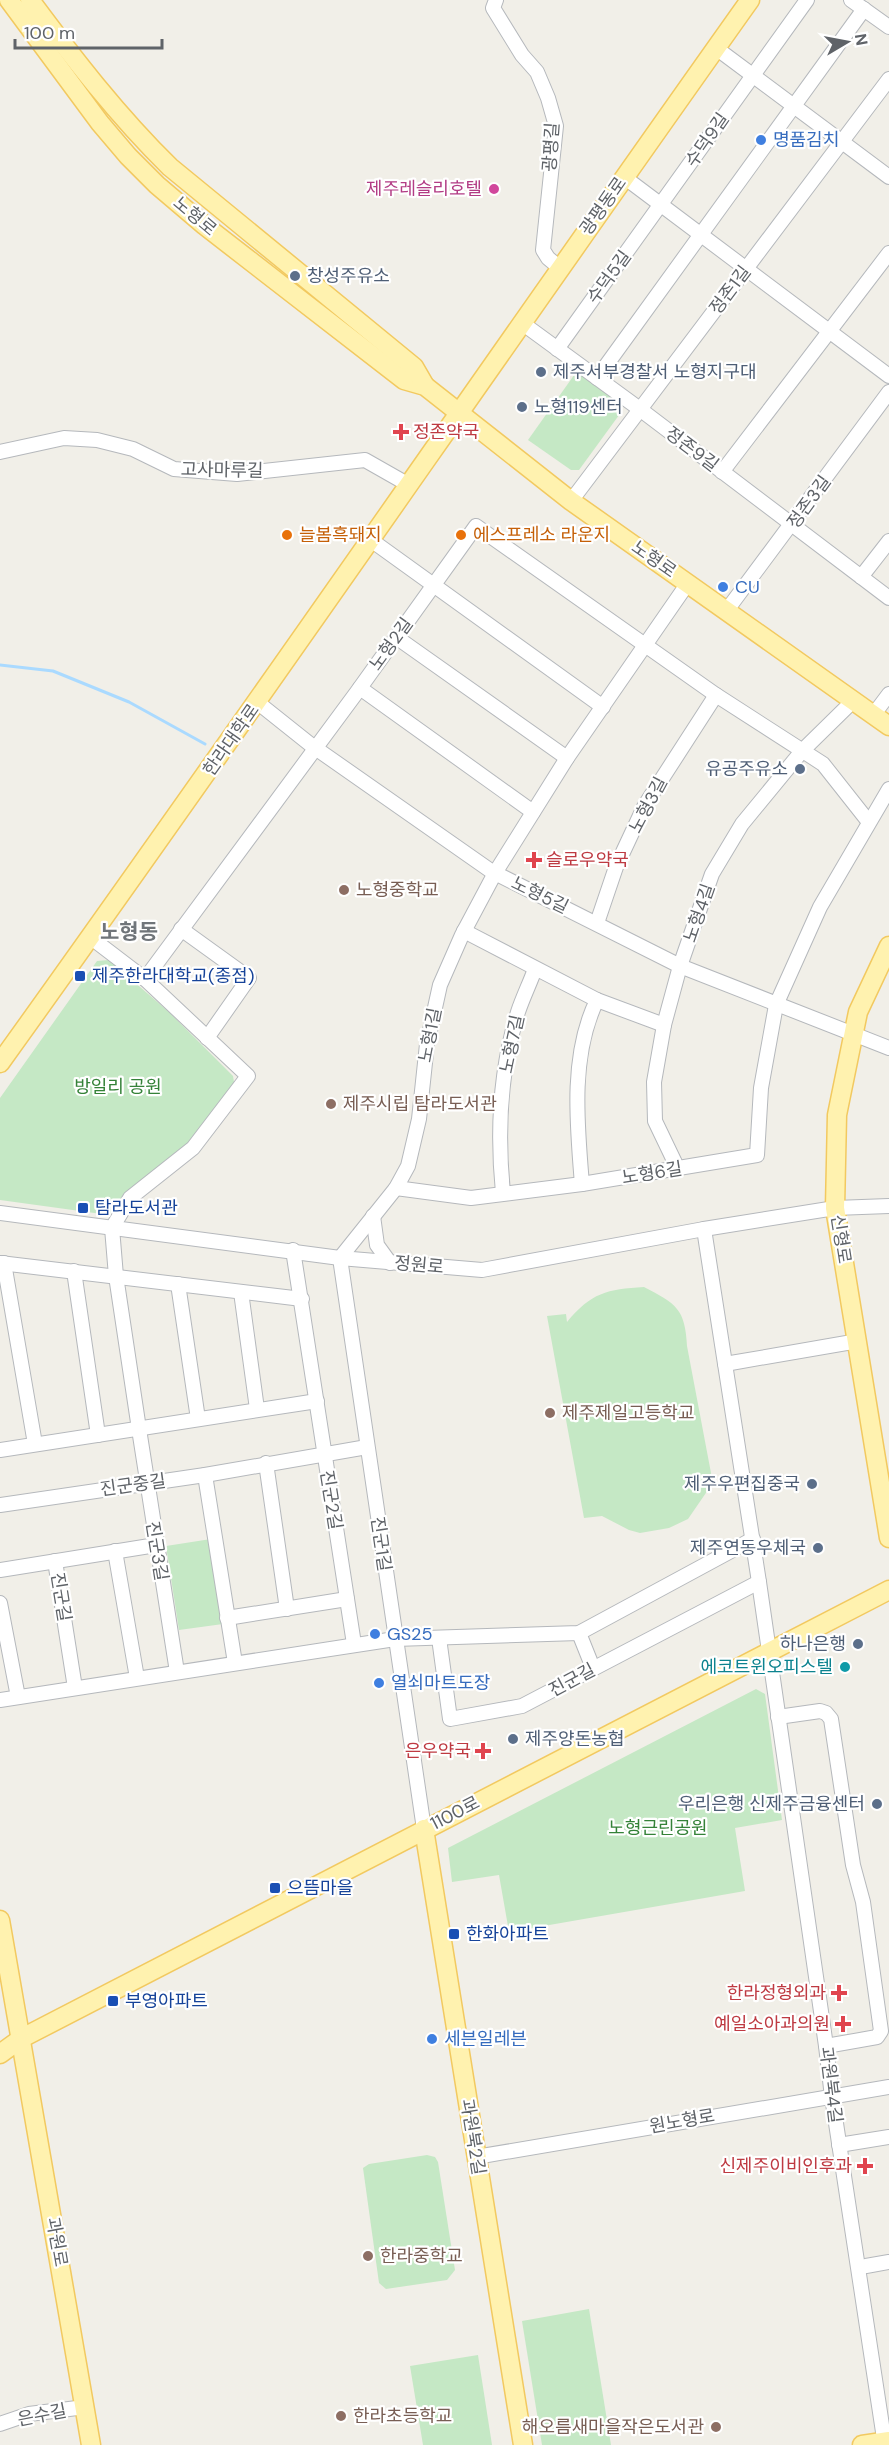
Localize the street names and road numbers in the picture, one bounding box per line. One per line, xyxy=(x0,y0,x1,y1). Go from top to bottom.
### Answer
street label: 수덕9길 xyxy=(680,108,734,172)
street label: 광평길 xyxy=(537,121,565,173)
street label: 광평동로 xyxy=(574,172,632,240)
street label: 노형로 xyxy=(168,191,222,241)
street label: 수덕5길 xyxy=(581,245,637,309)
street label: 정존1길 xyxy=(704,261,756,319)
street label: 정존9길 xyxy=(660,421,724,477)
street label: 고사마루길 xyxy=(180,457,264,483)
street label: 정존3길 xyxy=(782,471,836,533)
street label: 노형로 xyxy=(627,535,681,583)
street label: 노형2길 xyxy=(364,613,418,675)
street label: 한라대학로 xyxy=(197,699,265,781)
street label: 노형3길 xyxy=(623,773,673,837)
street label: 노형5길 xyxy=(507,871,573,919)
street label: 노형4길 xyxy=(678,880,720,946)
street label: 노형1길 xyxy=(413,1006,447,1064)
street label: 노형7길 xyxy=(494,1013,530,1075)
street label: 노형6길 xyxy=(620,1156,684,1190)
street label: 신형로 xyxy=(825,1213,857,1265)
street label: 정원로 xyxy=(393,1251,445,1279)
street label: 진군2길 xyxy=(314,1468,348,1532)
street label: 진군중길 xyxy=(99,1469,167,1501)
street label: 진군1길 xyxy=(365,1515,397,1573)
street label: 진군3길 xyxy=(140,1519,174,1583)
street label: 진군길 xyxy=(45,1571,77,1623)
street label: 진군길 xyxy=(544,1658,600,1702)
street label: 1100로 xyxy=(426,1790,484,1836)
street label: 과원북4길 xyxy=(814,2045,848,2125)
street label: 과원북2길 xyxy=(455,2097,491,2177)
street label: 원노형로 xyxy=(647,2103,717,2139)
street label: 과원로 xyxy=(41,2215,73,2269)
street label: 은수길 xyxy=(15,2398,69,2432)

